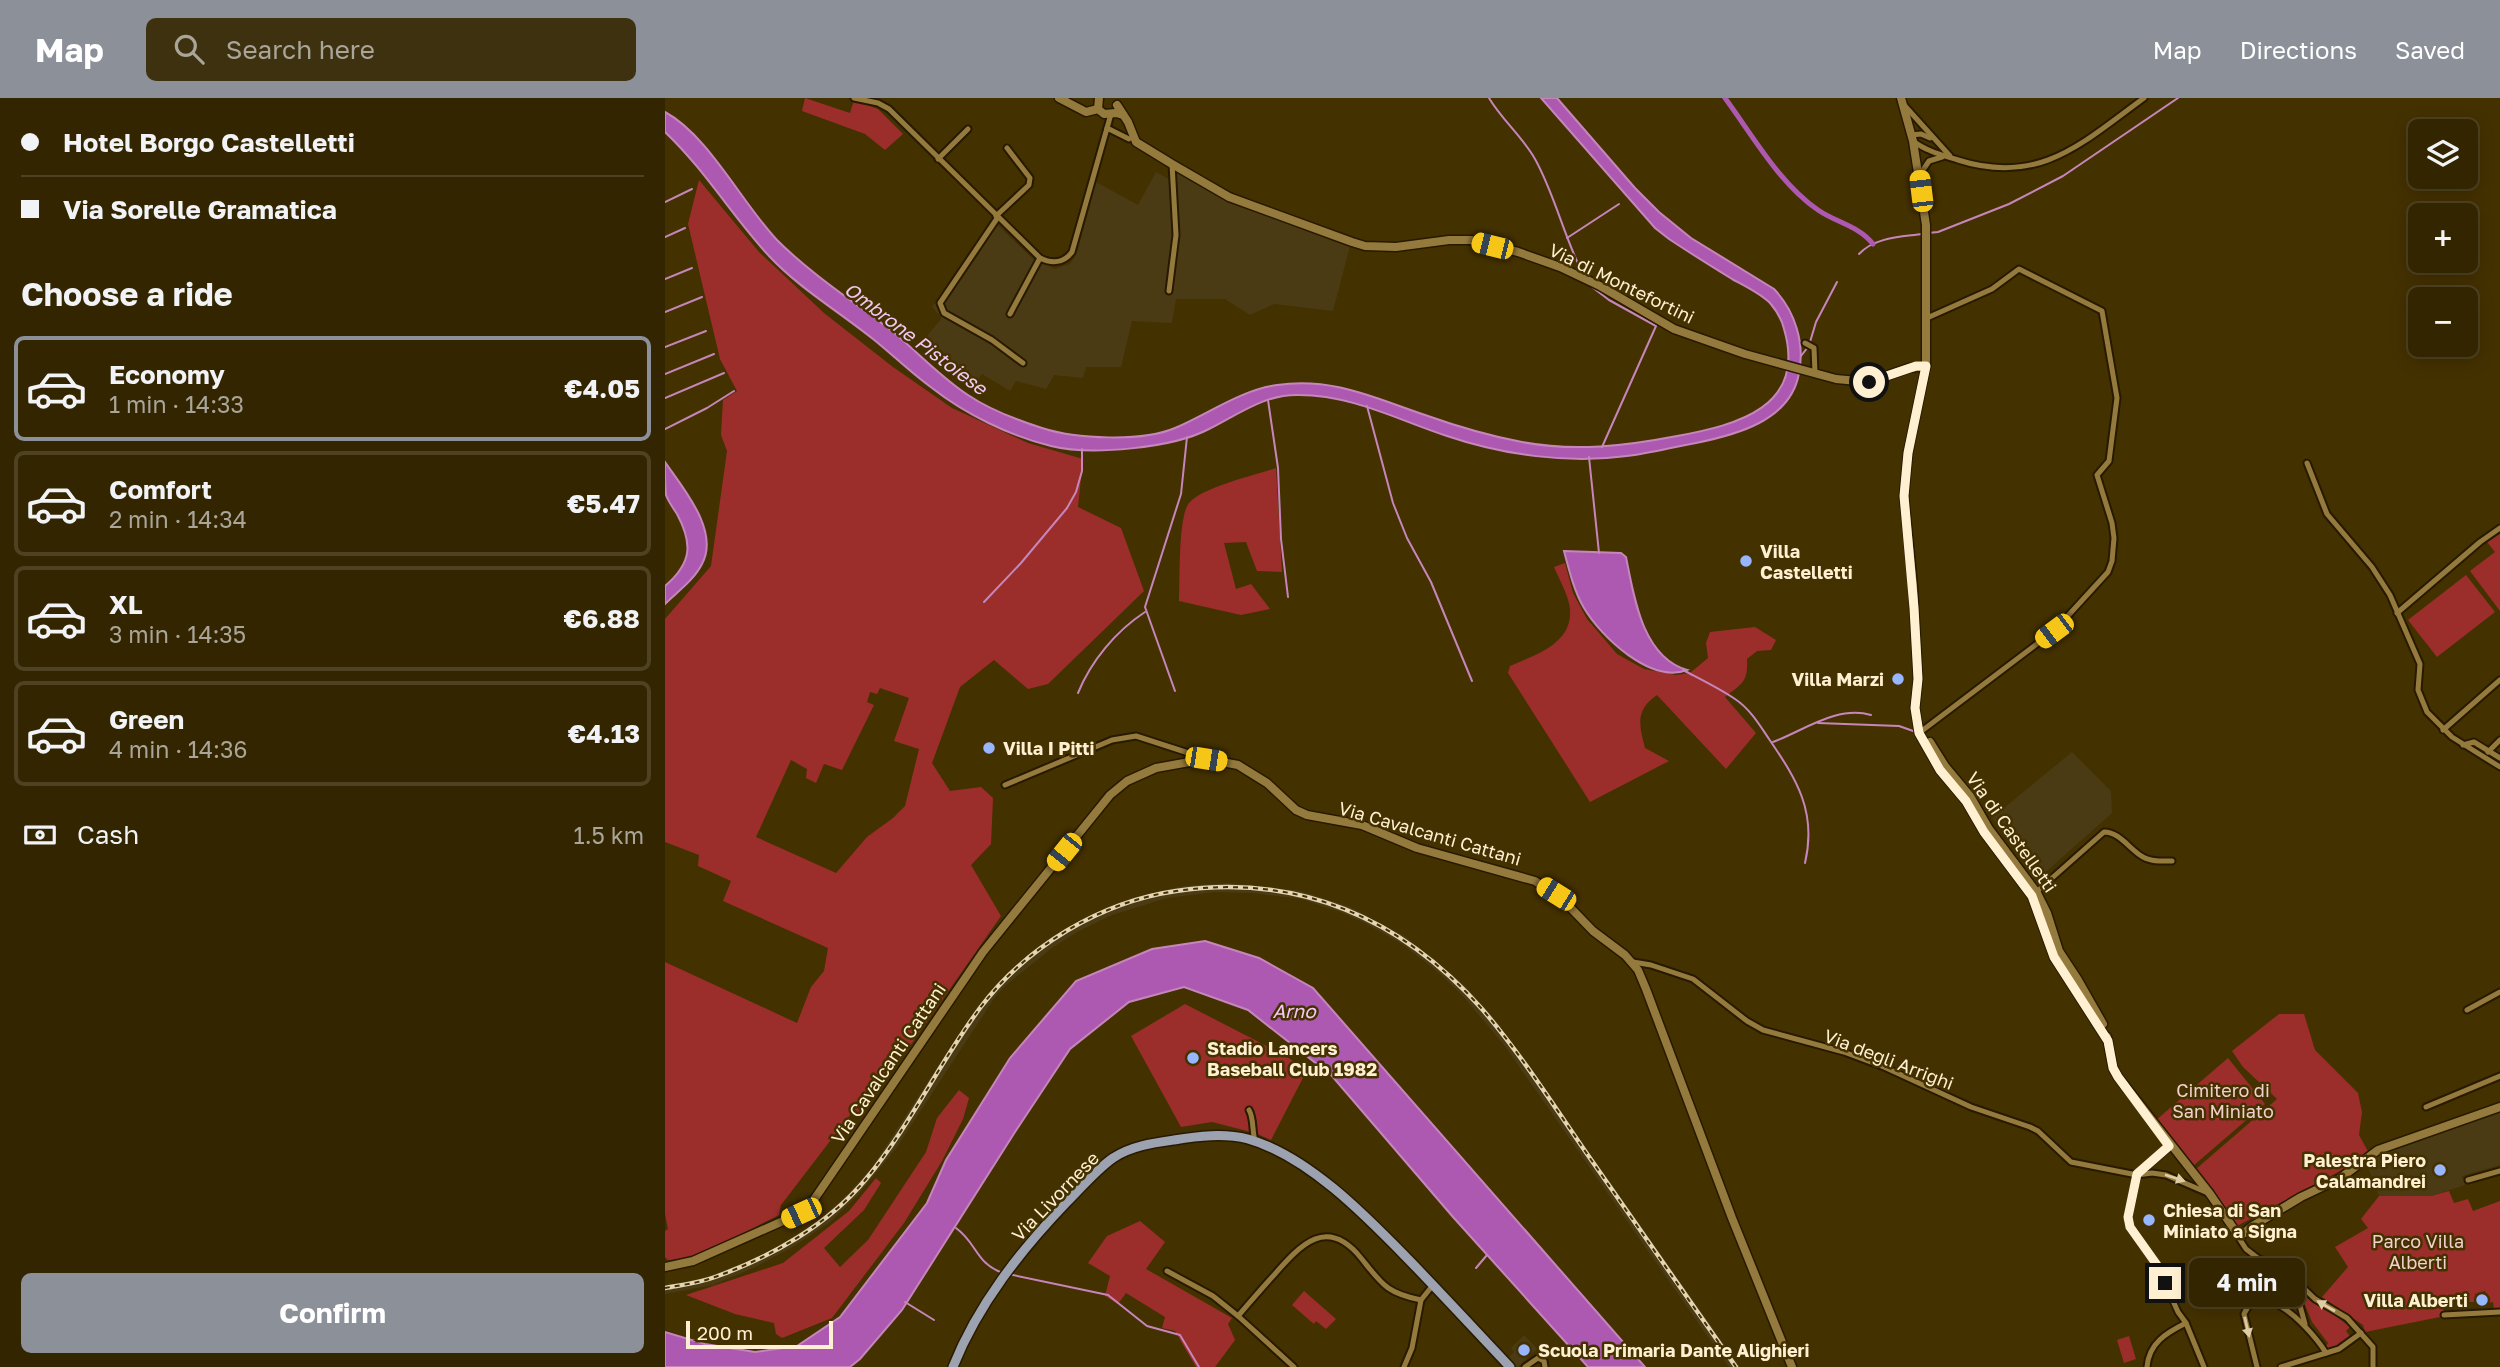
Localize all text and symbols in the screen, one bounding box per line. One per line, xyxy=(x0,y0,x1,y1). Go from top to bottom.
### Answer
search box xyxy=(146,18,636,81)
text: Map xyxy=(35,30,104,69)
icon: search xyxy=(170,30,208,68)
text: Search here xyxy=(226,34,375,65)
text: Map xyxy=(2153,35,2202,64)
text: Directions xyxy=(2240,35,2357,64)
text: Saved xyxy=(2395,35,2465,64)
map controls xyxy=(2408,119,2478,357)
button: layers xyxy=(2408,119,2478,189)
text: Hotel Borgo Castelletti xyxy=(63,127,355,158)
car xyxy=(1909,169,1934,213)
text: Via Sorelle Gramatica xyxy=(63,194,337,225)
button: + xyxy=(2408,203,2478,273)
car xyxy=(1470,231,1515,261)
street label: Via di Montefortini xyxy=(1546,238,1698,328)
text: Choose a ride xyxy=(21,275,233,313)
water label: Ombrone Pistoiese xyxy=(840,277,993,400)
button: − xyxy=(2408,287,2478,357)
icon: car xyxy=(25,357,88,420)
text: Economy xyxy=(109,359,225,390)
route start xyxy=(1853,366,1885,398)
text: €4.05 xyxy=(564,373,640,404)
text: 1 min · 14:33 xyxy=(109,390,244,418)
icon: car xyxy=(25,472,88,535)
text: Comfort xyxy=(109,474,212,505)
text: €5.47 xyxy=(567,488,640,519)
text: 2 min · 14:34 xyxy=(109,505,247,533)
place label: Villa Castelletti xyxy=(1760,540,1853,583)
marker: Villa Castelletti xyxy=(1738,553,1754,569)
icon: car xyxy=(25,587,88,650)
text: XL xyxy=(109,589,143,620)
text: €6.88 xyxy=(564,603,640,634)
car xyxy=(2031,610,2078,652)
text: 3 min · 14:35 xyxy=(109,620,246,648)
place label: Villa Marzi xyxy=(1792,668,1884,690)
marker: Villa Marzi xyxy=(1890,671,1906,687)
icon: car xyxy=(25,702,88,765)
text: Green xyxy=(109,704,184,735)
text: €4.13 xyxy=(568,718,640,749)
text: 4 min · 14:36 xyxy=(109,735,247,763)
place label: Villa I Pitti xyxy=(1003,737,1095,759)
marker: Villa I Pitti xyxy=(981,740,997,756)
car xyxy=(1184,745,1229,773)
street label: Via di Castelletti xyxy=(1962,767,2062,897)
street label: Via Cavalcanti Cattani xyxy=(1336,796,1524,870)
icon: cash xyxy=(21,816,59,854)
text: Cash xyxy=(77,819,139,850)
text: 1.5 km xyxy=(574,821,644,849)
car xyxy=(1043,829,1086,875)
car xyxy=(1533,874,1580,914)
street label: Via Cavalcanti Cattani xyxy=(826,979,950,1147)
water label: Arno xyxy=(1272,999,1317,1022)
street label: Via degli Arrighi xyxy=(1821,1024,1957,1094)
place label: Stadio Lancers Baseball Club 1982 xyxy=(1207,1037,1377,1080)
marker: Stadio Lancers Baseball Club 1982 xyxy=(1185,1050,1201,1066)
park label: Cimitero di San Miniato xyxy=(2172,1079,2274,1122)
street label: Via Livornese xyxy=(1007,1147,1103,1245)
place label: Palestra Piero Calamandrei xyxy=(2303,1149,2426,1192)
marker: Palestra Piero Calamandrei xyxy=(2432,1162,2448,1178)
one-way arrow xyxy=(2164,1173,2185,1184)
car xyxy=(778,1195,825,1231)
place label: Chiesa di San Miniato a Signa xyxy=(2163,1199,2297,1242)
marker: Chiesa di San Miniato a Signa xyxy=(2141,1212,2157,1228)
park label: Parco Villa Alberti xyxy=(2372,1230,2464,1273)
callout: 4 min xyxy=(2189,1258,2305,1308)
route end xyxy=(2149,1267,2181,1299)
text: 4 min xyxy=(2217,1268,2277,1296)
button: Confirm xyxy=(21,1273,644,1353)
place label: Villa Alberti xyxy=(2363,1289,2468,1311)
marker: Villa Alberti xyxy=(2474,1292,2490,1308)
one-way arrow xyxy=(2317,1300,2336,1312)
one-way arrow xyxy=(2242,1316,2253,1338)
scale bar xyxy=(686,1318,833,1350)
text: 200 m xyxy=(697,1321,753,1344)
place label: Scuola Primaria Dante Alighieri xyxy=(1538,1339,1810,1361)
marker: Scuola Primaria Dante Alighieri xyxy=(1516,1342,1532,1358)

